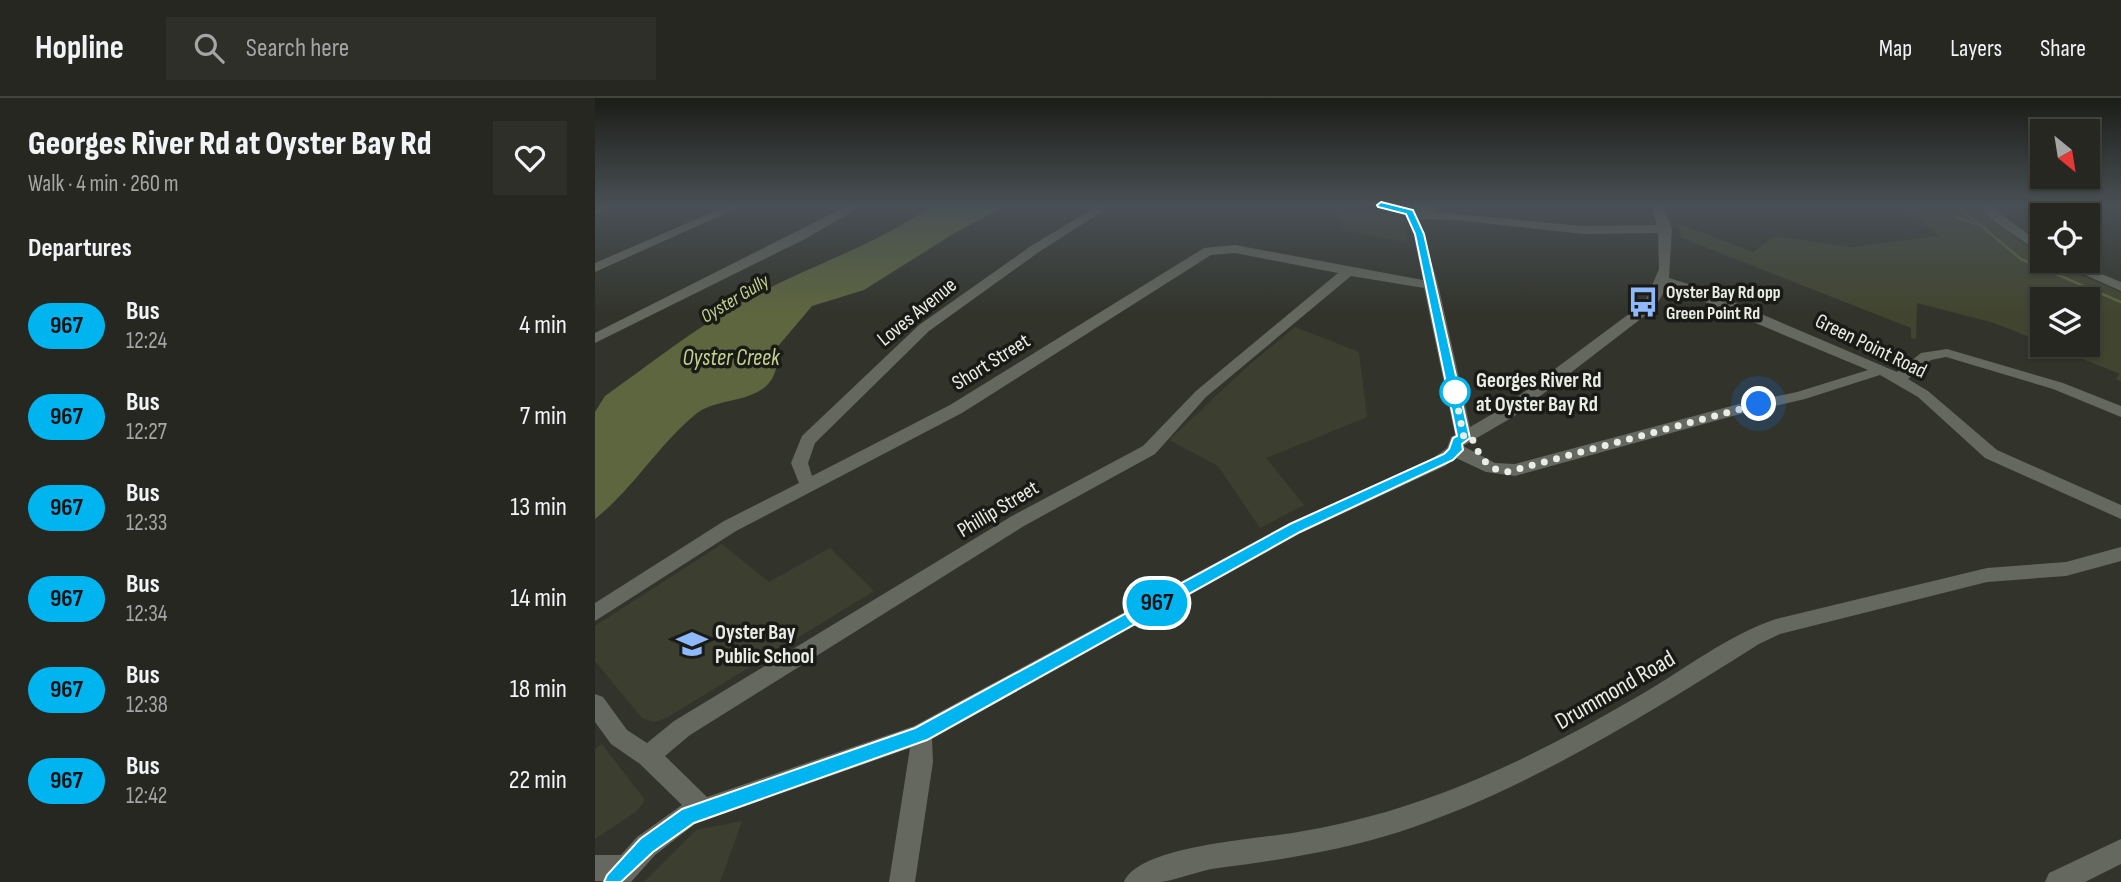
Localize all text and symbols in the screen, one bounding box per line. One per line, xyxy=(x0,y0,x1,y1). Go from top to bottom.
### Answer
search box xyxy=(166,17,656,80)
text: Hopline xyxy=(35,28,124,68)
icon: search xyxy=(190,29,228,67)
text: Search here xyxy=(246,33,349,64)
text: Map xyxy=(1879,34,1912,63)
text: Layers xyxy=(1950,34,2002,63)
text: Share xyxy=(2040,34,2086,63)
north arrow xyxy=(2030,119,2100,189)
map controls xyxy=(2030,119,2100,357)
button: heart xyxy=(493,121,567,195)
text: Georges River Rd at Oyster Bay Rd xyxy=(28,124,431,164)
text: Walk · 4 min · 260 m xyxy=(28,170,178,198)
button: locate xyxy=(2030,203,2100,273)
text: Departures xyxy=(28,233,132,264)
water label: Oyster Gully xyxy=(697,269,774,328)
street label: Loves Avenue xyxy=(872,272,962,352)
place label: Oyster Bay Rd opp Green Point Rd xyxy=(1666,282,1781,324)
bus stop icon: Oyster Bay Rd opp Green Point Rd xyxy=(1626,285,1660,319)
button: layers xyxy=(2030,287,2100,357)
text: Bus xyxy=(126,296,160,327)
street label: Green Point Road xyxy=(1811,308,1931,384)
text: 4 min xyxy=(519,310,567,341)
text: 967 xyxy=(50,311,83,340)
text: 12:24 xyxy=(126,327,167,355)
street label: Short Street xyxy=(947,328,1035,396)
water label: Oyster Creek xyxy=(682,344,781,372)
place label: Georges River Rd at Oyster Bay Rd xyxy=(1476,368,1601,417)
marker: Georges River Rd at Oyster Bay Rd xyxy=(1440,377,1470,407)
your location xyxy=(1741,386,1776,421)
text: Bus xyxy=(126,387,160,418)
text: 7 min xyxy=(520,401,567,432)
text: 967 xyxy=(50,402,83,431)
text: 12:27 xyxy=(126,418,167,446)
street label: Phillip Street xyxy=(953,475,1043,543)
text: Bus xyxy=(126,478,160,509)
text: 13 min xyxy=(510,492,567,523)
text: 967 xyxy=(50,493,83,522)
text: 12:33 xyxy=(126,509,167,537)
text: Bus xyxy=(126,569,160,600)
line badge: 967 xyxy=(1117,580,1197,626)
text: 14 min xyxy=(510,583,567,614)
text: 967 xyxy=(50,584,83,613)
text: 967 xyxy=(1140,588,1174,617)
text: 12:34 xyxy=(126,600,167,628)
place label: Oyster Bay Public School xyxy=(715,620,814,669)
school or university icon: Oyster Bay Public School xyxy=(675,627,709,661)
street label: Drummond Road xyxy=(1550,644,1680,736)
text: Bus xyxy=(126,660,160,691)
text: 18 min xyxy=(510,674,567,705)
text: 967 xyxy=(50,675,83,704)
text: 12:38 xyxy=(126,691,168,719)
text: Bus xyxy=(126,751,160,782)
text: 22 min xyxy=(509,765,567,796)
text: 967 xyxy=(50,766,83,795)
text: 12:42 xyxy=(126,782,167,810)

